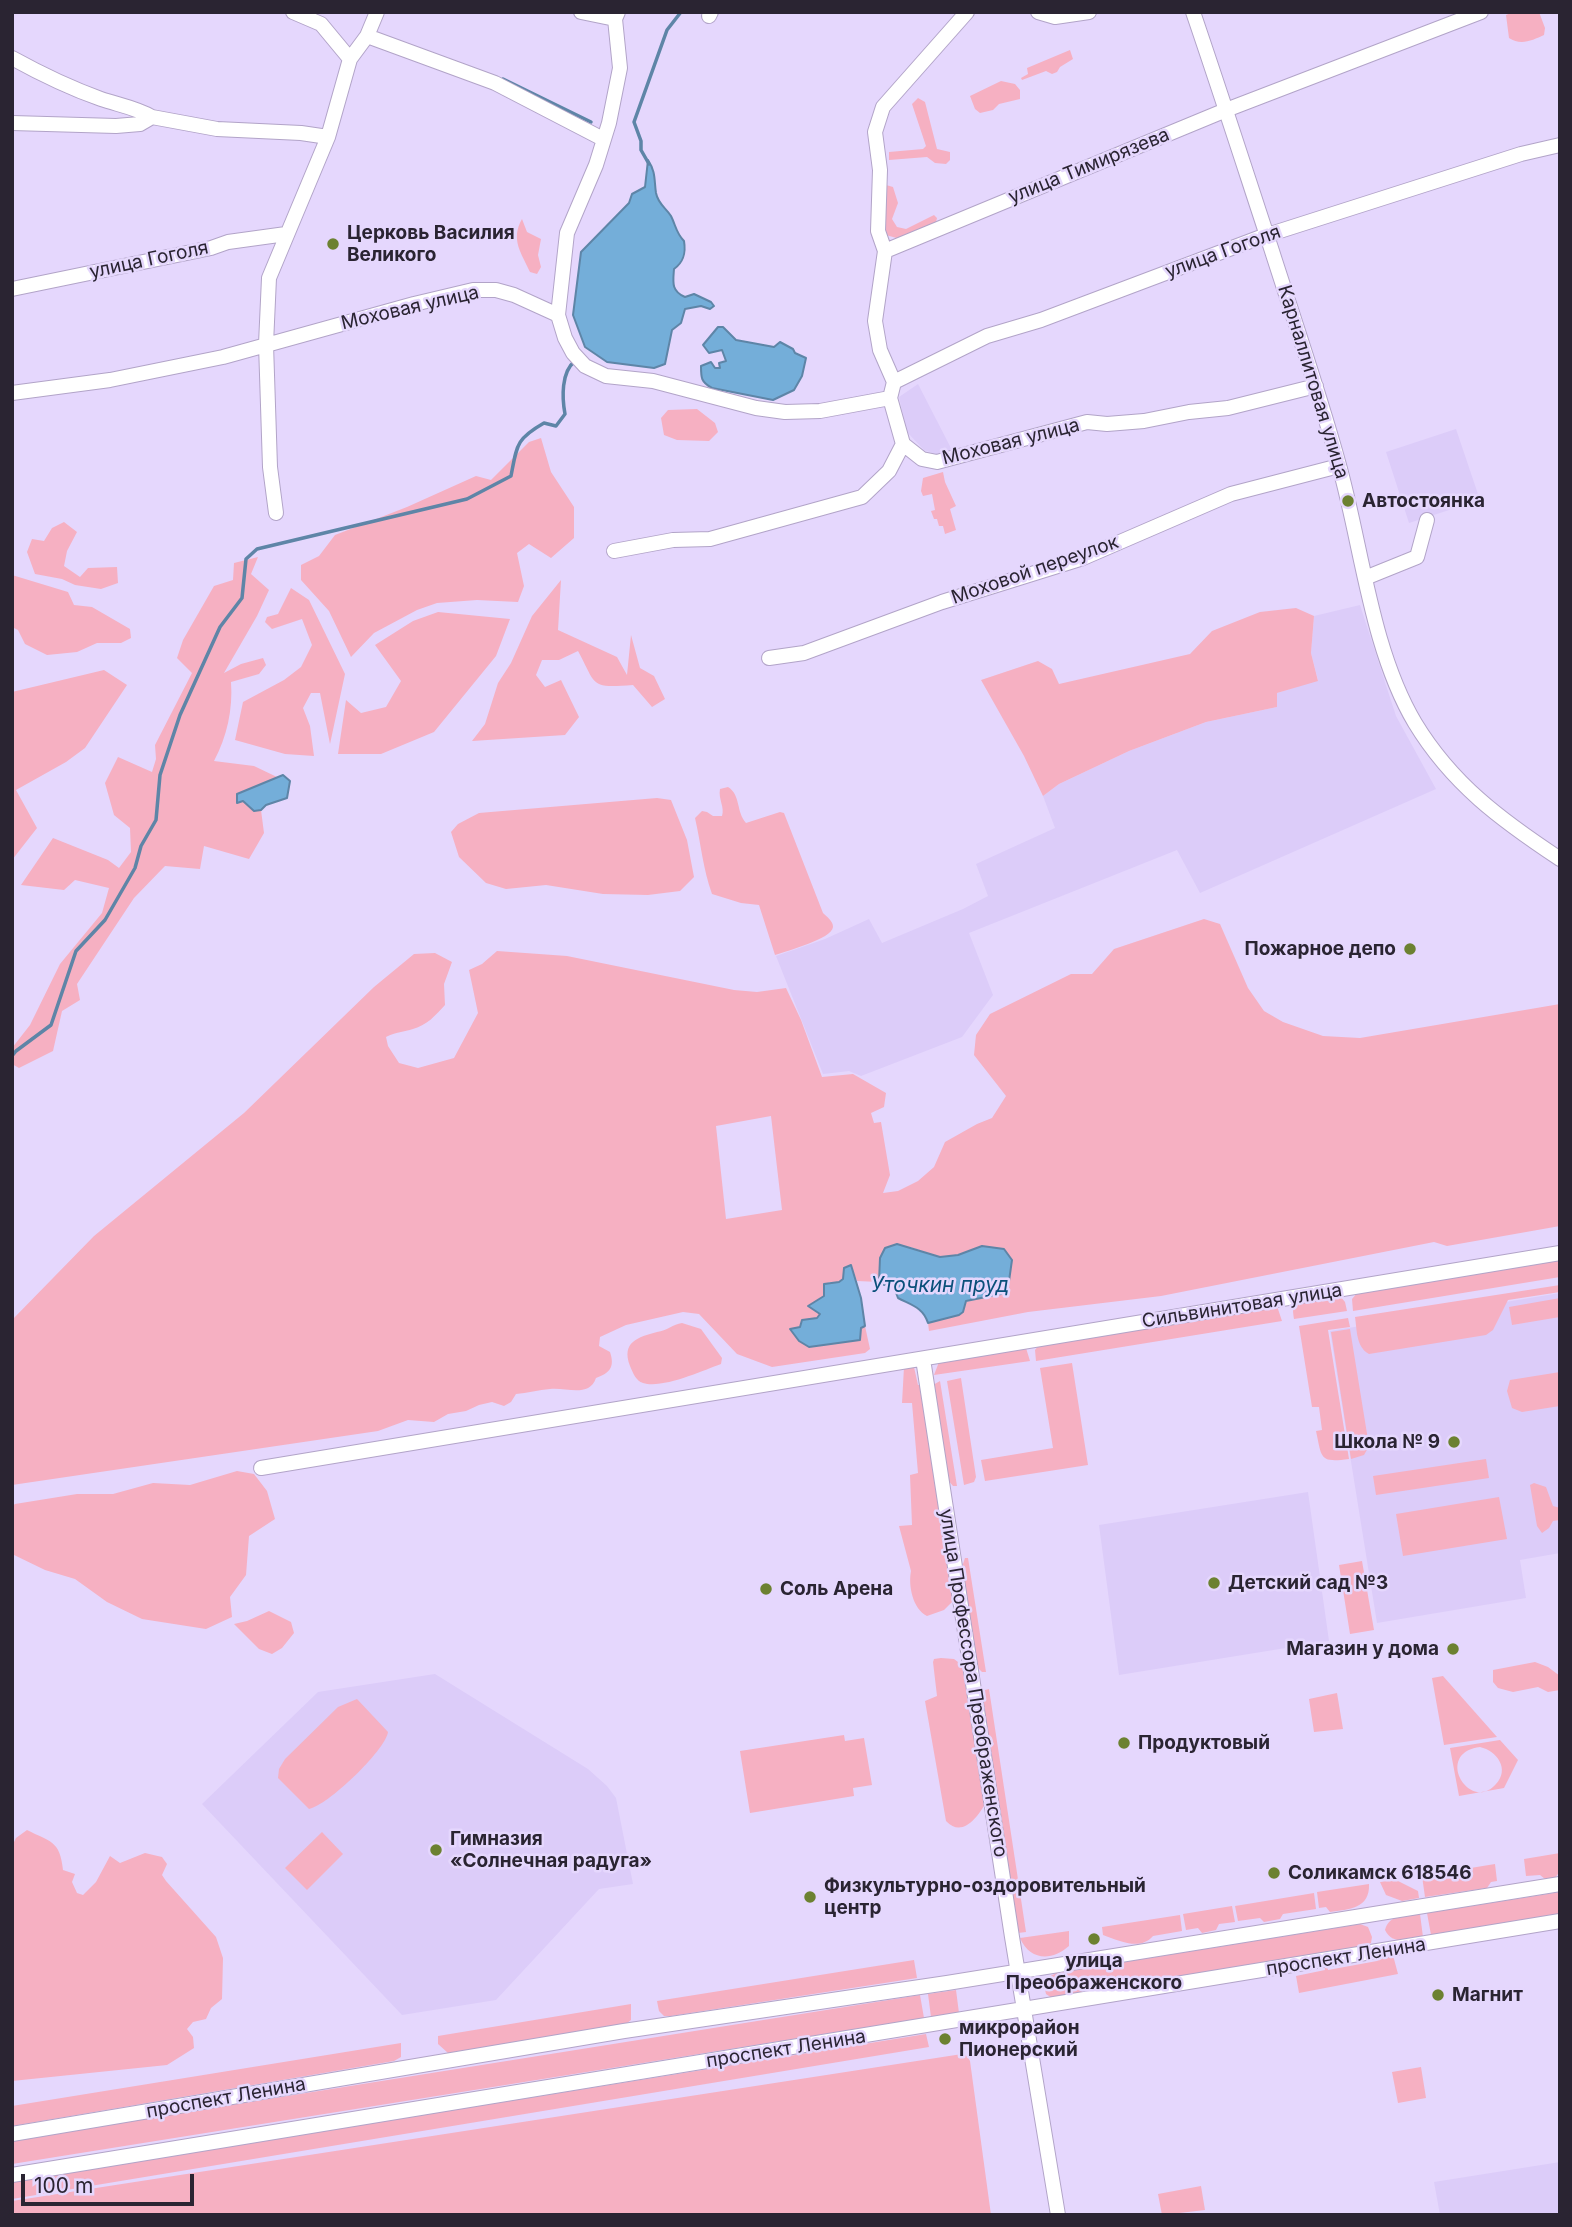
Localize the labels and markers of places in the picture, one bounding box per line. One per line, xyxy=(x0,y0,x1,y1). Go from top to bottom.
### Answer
place label: Церковь Василия Великого xyxy=(347,222,515,266)
marker: Церковь Василия Великого xyxy=(325,236,341,252)
place label: Автостоянка xyxy=(1362,490,1485,512)
marker: Автостоянка xyxy=(1340,493,1356,509)
place label: Пожарное депо xyxy=(1245,938,1396,960)
marker: Пожарное депо xyxy=(1402,941,1418,957)
place label: Школа № 9 xyxy=(1334,1431,1440,1453)
marker: Школа № 9 xyxy=(1446,1434,1462,1450)
place label: Детский сад №3 xyxy=(1228,1572,1388,1594)
marker: Детский сад №3 xyxy=(1206,1575,1222,1591)
place label: Соль Арена xyxy=(780,1578,893,1600)
marker: Соль Арена xyxy=(758,1581,774,1597)
place label: Магазин у дома xyxy=(1286,1638,1439,1660)
marker: Магазин у дома xyxy=(1445,1641,1461,1657)
place label: Продуктовый xyxy=(1138,1732,1270,1754)
marker: Продуктовый xyxy=(1116,1735,1132,1751)
place label: Гимназия «Солнечная радуга» xyxy=(450,1828,652,1872)
marker: Гимназия «Солнечная радуга» xyxy=(428,1842,444,1858)
place label: Соликамск 618546 xyxy=(1288,1862,1472,1884)
marker: Соликамск 618546 xyxy=(1266,1865,1282,1881)
place label: Физкультурно-оздоровительный центр xyxy=(824,1875,1146,1919)
marker: Физкультурно-оздоровительный центр xyxy=(802,1889,818,1905)
marker: улица Преображенского xyxy=(1086,1931,1102,1947)
place label: улица Преображенского xyxy=(1006,1950,1182,1994)
place label: Магнит xyxy=(1452,1984,1523,2006)
marker: Магнит xyxy=(1430,1987,1446,2003)
place label: микрорайон Пионерский xyxy=(959,2017,1079,2061)
marker: микрорайон Пионерский xyxy=(937,2031,953,2047)

